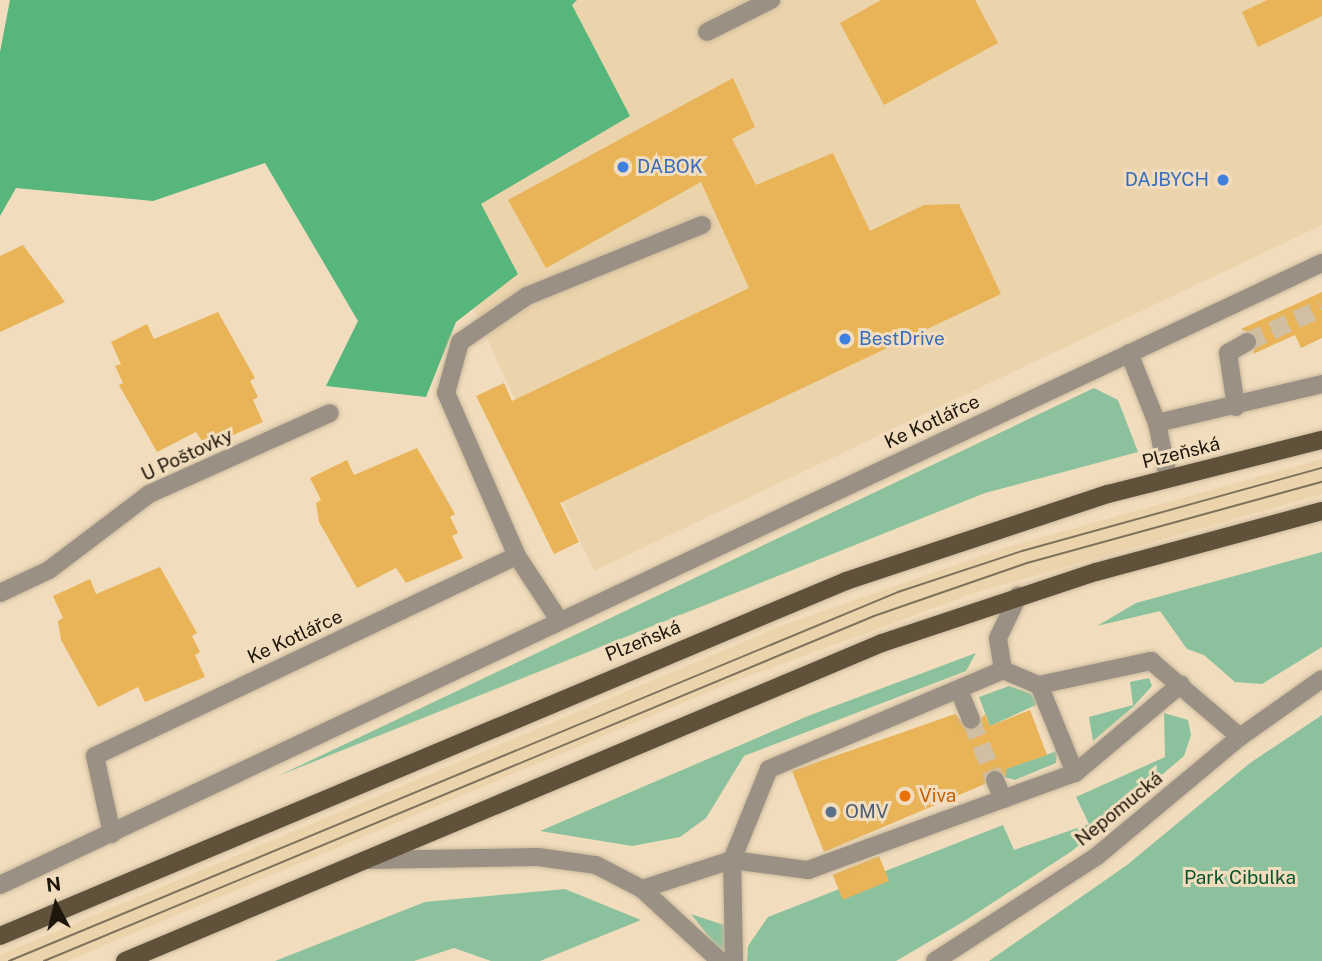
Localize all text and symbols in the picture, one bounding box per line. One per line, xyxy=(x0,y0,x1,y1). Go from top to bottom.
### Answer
place label: DABOK xyxy=(637,156,703,178)
marker: DABOK xyxy=(615,159,631,175)
place label: DAJBYCH xyxy=(1125,169,1209,191)
marker: DAJBYCH xyxy=(1215,172,1231,188)
place label: BestDrive xyxy=(859,328,945,350)
marker: BestDrive xyxy=(837,331,853,347)
street label: Ke Kotlářce xyxy=(881,390,983,454)
street label: U Poštovky xyxy=(138,424,236,486)
street label: Plzeňská xyxy=(1140,432,1222,474)
street label: Ke Kotlářce xyxy=(244,605,346,669)
street label: Plzeňská xyxy=(602,616,684,666)
street label: Nepomucká xyxy=(1071,767,1167,851)
place label: Viva xyxy=(919,785,956,807)
marker: Viva xyxy=(897,788,913,804)
place label: OMV xyxy=(845,801,889,823)
marker: OMV xyxy=(823,804,839,820)
park label: Park Cibulka xyxy=(1184,867,1296,889)
north arrow xyxy=(21,870,91,940)
text: N xyxy=(45,872,62,896)

